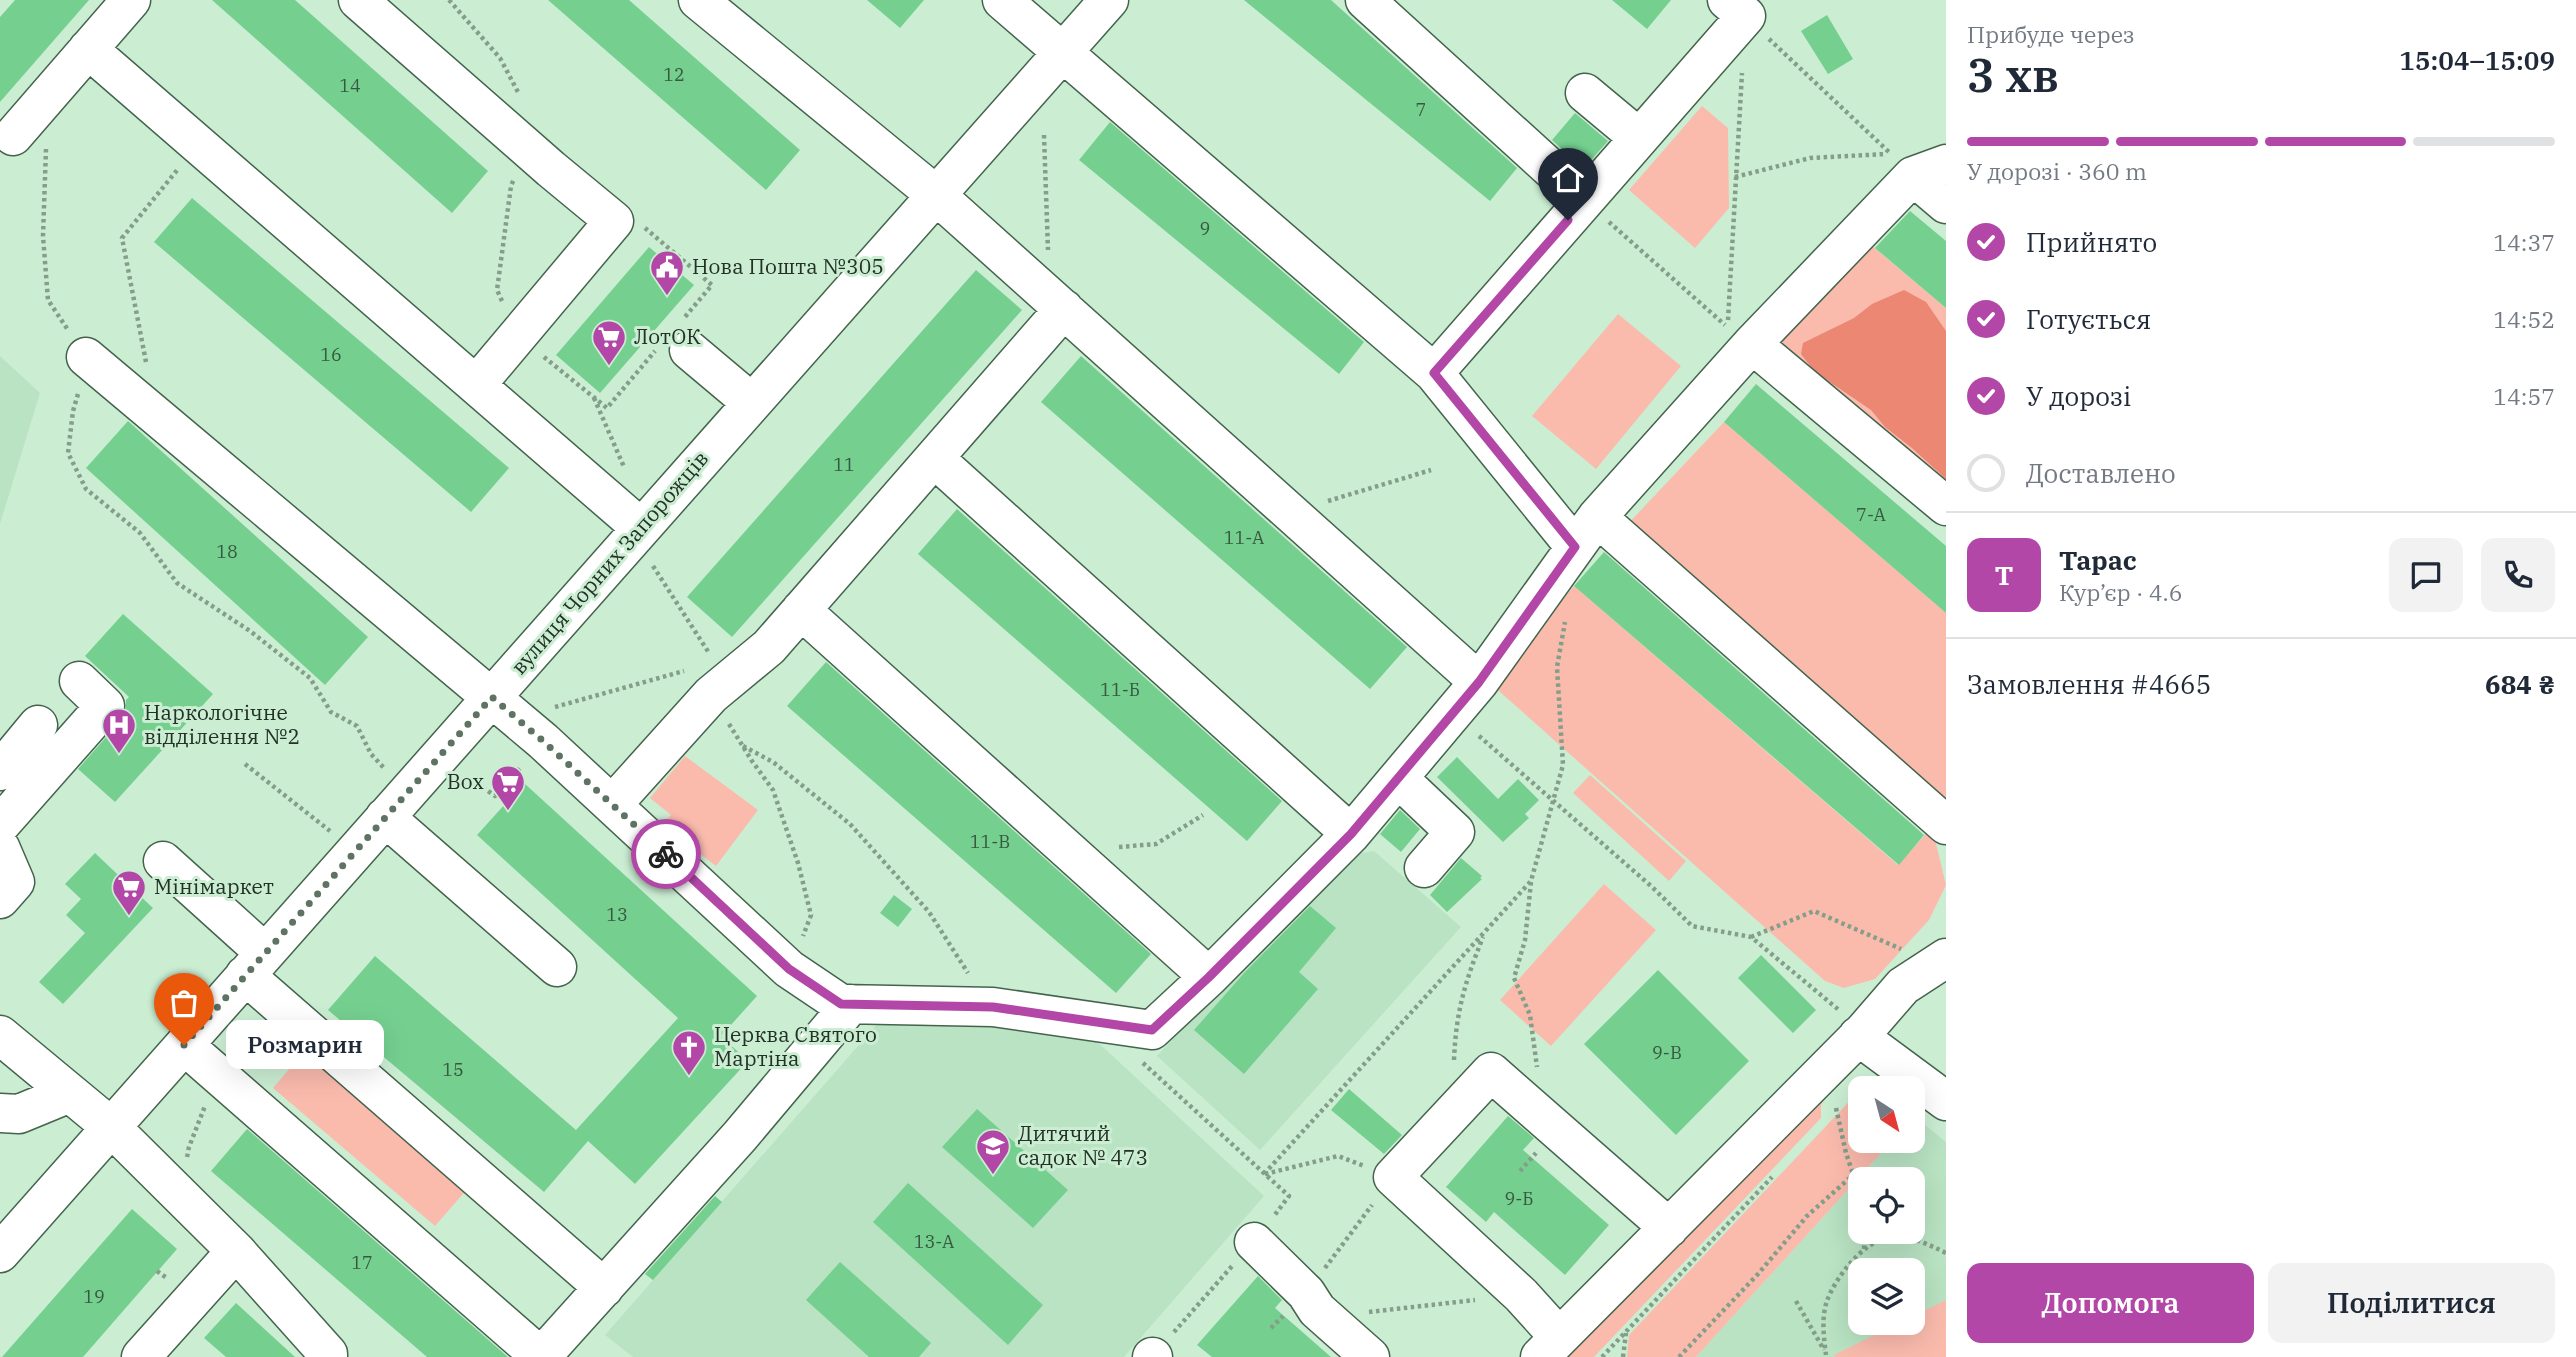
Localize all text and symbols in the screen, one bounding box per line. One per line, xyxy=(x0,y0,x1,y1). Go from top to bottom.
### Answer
text: Прибуде через xyxy=(1967,19,2135,49)
text: 15:04–15:09 xyxy=(2399,43,2555,77)
text: 3 хв xyxy=(1967,45,2059,105)
house number: 12 xyxy=(663,63,685,86)
house number: 14 xyxy=(339,74,361,97)
house number: 7 xyxy=(1416,98,1426,121)
pin xyxy=(1538,148,1598,220)
text: У дорозі · 360 m xyxy=(1967,156,2147,186)
icon: home xyxy=(1549,159,1587,197)
house number: 9 xyxy=(1200,217,1210,240)
icon: check xyxy=(1967,223,2005,261)
text: Прийнято xyxy=(2026,225,2157,259)
text: 14:37 xyxy=(2493,227,2555,257)
public building icon: Нова Пошта №305 xyxy=(648,248,686,297)
place label: Нова Пошта №305 xyxy=(692,252,884,280)
icon: check xyxy=(1967,300,2005,338)
text: Готується xyxy=(2026,302,2151,336)
text: 14:52 xyxy=(2493,304,2555,334)
supermarket icon: ЛотОК xyxy=(590,318,628,367)
place label: ЛотОК xyxy=(634,322,701,350)
house number: 16 xyxy=(320,343,342,366)
icon: check xyxy=(1967,377,2005,415)
text: У дорозі xyxy=(2026,379,2131,413)
text: 14:57 xyxy=(2493,381,2555,411)
street label: вулиця Чорних Запорожців xyxy=(504,445,714,680)
house number: 11 xyxy=(833,453,855,476)
text: Доставлено xyxy=(2026,456,2176,490)
house number: 7-А xyxy=(1856,503,1887,526)
house number: 11-А xyxy=(1224,526,1265,549)
button: chat xyxy=(2389,538,2463,612)
button: phone xyxy=(2481,538,2555,612)
house number: 18 xyxy=(216,540,238,563)
text: Тарас xyxy=(2059,543,2137,577)
text: Т xyxy=(1995,558,2013,592)
text: Кур’єр · 4.6 xyxy=(2059,577,2183,607)
text: Замовлення #4665 xyxy=(1967,667,2211,701)
text: 684 ₴ xyxy=(2485,667,2555,701)
house number: 11-Б xyxy=(1100,678,1140,701)
place label: Наркологічне відділення №2 xyxy=(144,698,300,750)
hospital icon: Наркологічне відділення №2 xyxy=(100,706,138,755)
supermarket icon: Box xyxy=(489,763,527,812)
place label: Box xyxy=(447,767,484,795)
courier xyxy=(631,819,701,889)
house number: 11-В xyxy=(970,830,1010,853)
icon: bike xyxy=(647,835,685,873)
supermarket icon: Мінімаркет xyxy=(110,868,148,917)
place label: Мінімаркет xyxy=(154,872,274,900)
house number: 13 xyxy=(606,903,628,926)
pin xyxy=(154,973,214,1045)
icon: bag xyxy=(165,984,203,1022)
callout: Розмарин xyxy=(226,1020,384,1070)
place label: Церква Святого Мартіна xyxy=(714,1020,877,1072)
church icon: Церква Святого Мартіна xyxy=(670,1028,708,1077)
text: Розмарин xyxy=(247,1029,363,1059)
house number: 9-В xyxy=(1652,1041,1682,1064)
house number: 15 xyxy=(442,1058,464,1081)
north arrow xyxy=(1848,1076,1925,1153)
map controls xyxy=(1848,1076,1925,1335)
place label: Дитячий садок № 473 xyxy=(1018,1119,1148,1171)
school or university icon: Дитячий садок № 473 xyxy=(974,1127,1012,1176)
button: locate xyxy=(1848,1167,1925,1244)
house number: 9-Б xyxy=(1504,1187,1534,1210)
house number: 13-А xyxy=(914,1230,955,1253)
house number: 17 xyxy=(351,1251,373,1274)
button: layers xyxy=(1848,1258,1925,1335)
button: Допомога xyxy=(1967,1263,2254,1343)
button: Поділитися xyxy=(2268,1263,2555,1343)
house number: 19 xyxy=(83,1285,105,1308)

